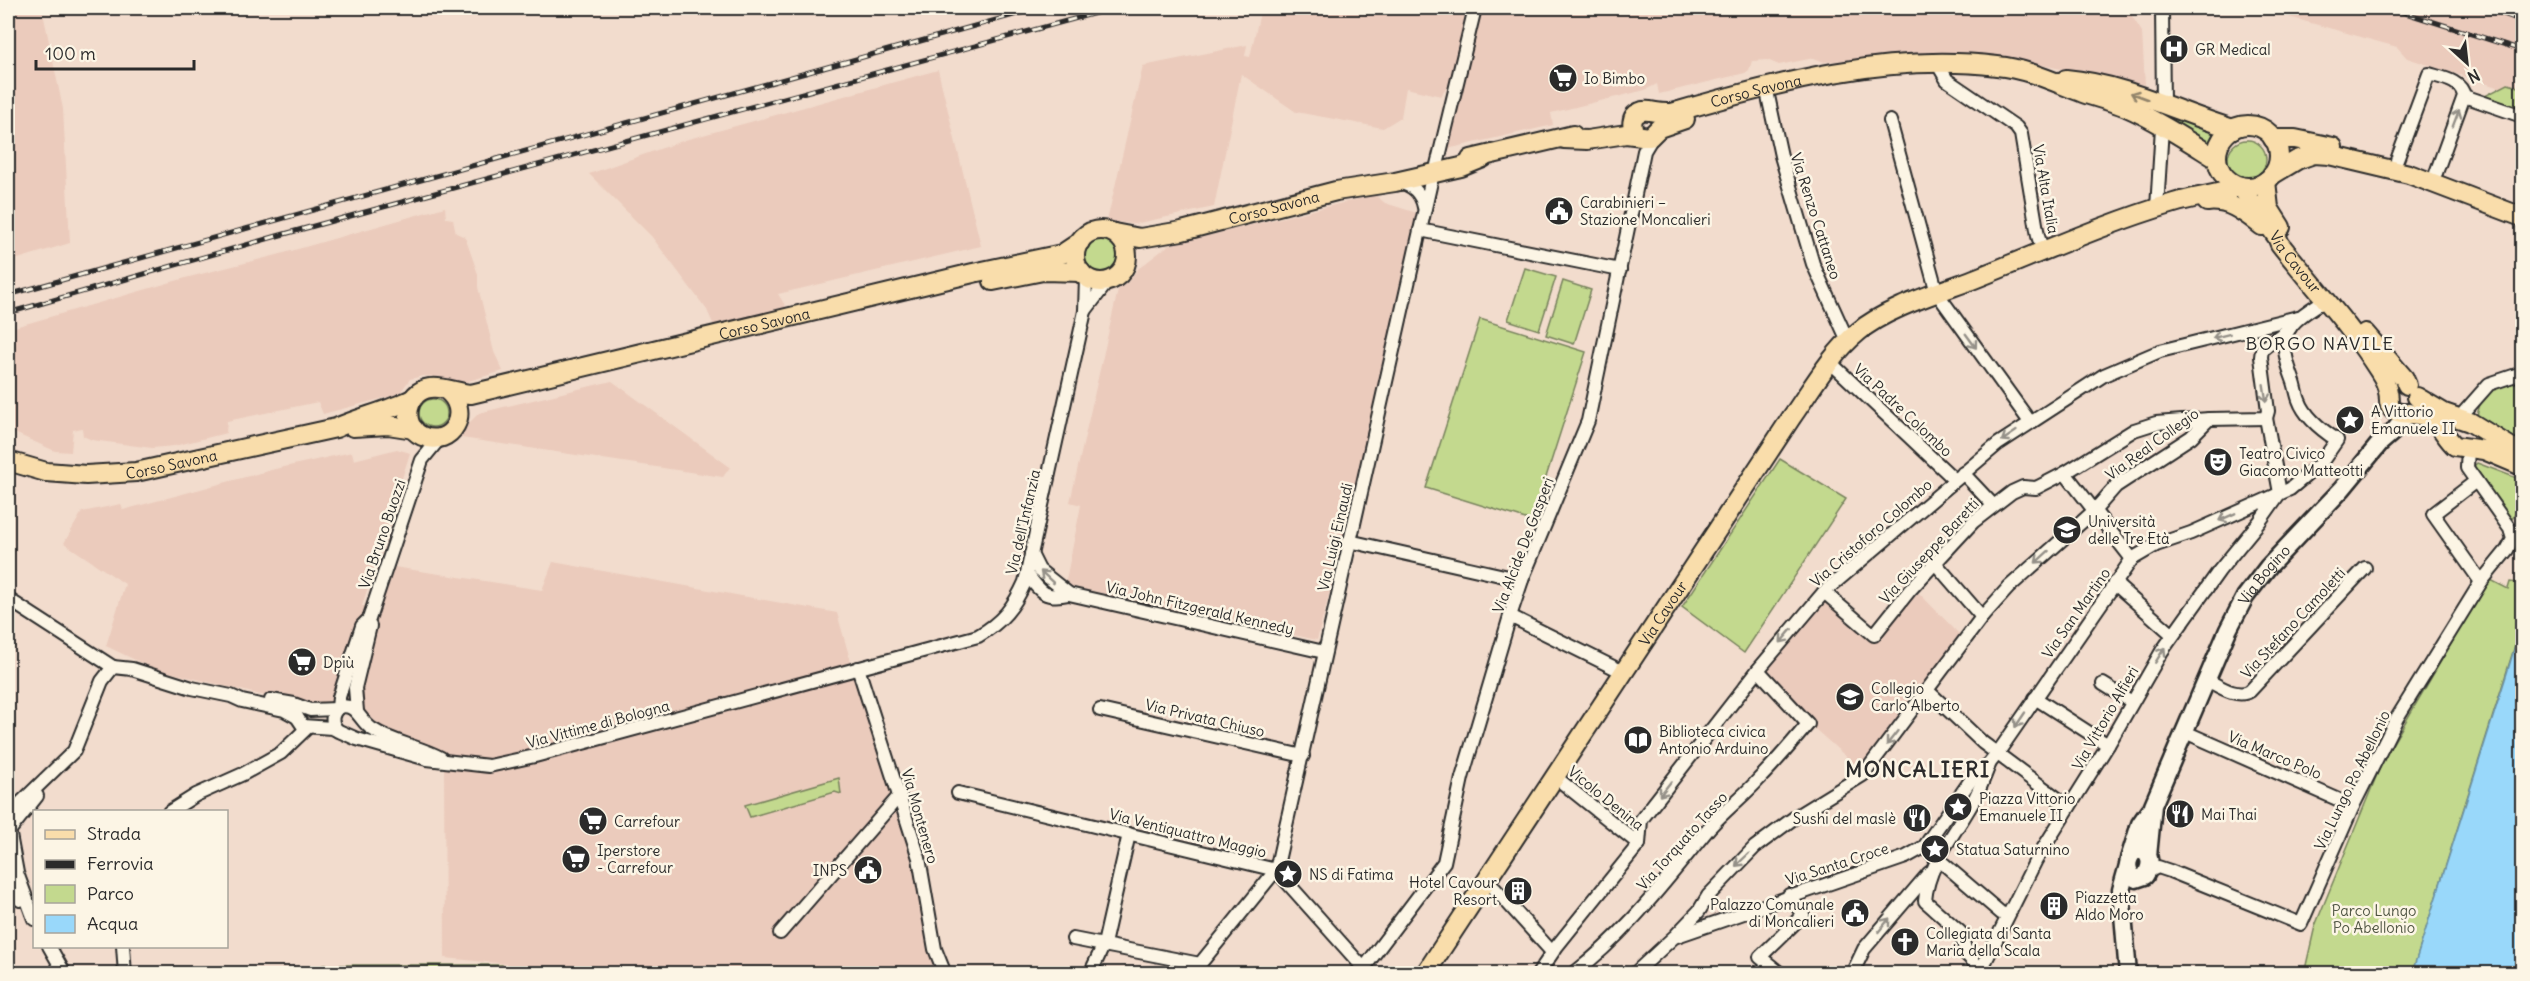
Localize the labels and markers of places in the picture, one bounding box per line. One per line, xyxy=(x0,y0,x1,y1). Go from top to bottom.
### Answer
hospital icon: GR Medical xyxy=(2158,33,2190,65)
place label: GR Medical xyxy=(2195,40,2271,59)
supermarket icon: Io Bimbo xyxy=(1547,62,1579,94)
place label: Io Bimbo xyxy=(1584,69,1645,88)
place label: Carabinieri – Stazione Moncalieri xyxy=(1580,193,1711,229)
public building icon: Carabinieri – Stazione Moncalieri xyxy=(1543,195,1575,227)
place label: A Vittorio Emanuele II xyxy=(2371,402,2455,438)
place icon: A Vittorio Emanuele II xyxy=(2334,404,2366,436)
place label: Teatro Civico Giacomo Matteotti xyxy=(2239,444,2363,480)
theatre icon: Teatro Civico Giacomo Matteotti xyxy=(2202,446,2234,478)
place label: Università delle Tre Età xyxy=(2088,512,2170,548)
school or university icon: Università delle Tre Età xyxy=(2051,514,2083,546)
supermarket icon: Dpiù xyxy=(286,646,318,678)
place label: Dpiù xyxy=(323,653,355,672)
place label: Collegio Carlo Alberto xyxy=(1871,679,1960,715)
school or university icon: Collegio Carlo Alberto xyxy=(1834,681,1866,713)
place label: Biblioteca civica Antonio Arduino xyxy=(1659,722,1768,758)
library icon: Biblioteca civica Antonio Arduino xyxy=(1622,724,1654,756)
place label: Piazza Vittorio Emanuele II xyxy=(1979,789,2076,825)
place icon: Piazza Vittorio Emanuele II xyxy=(1942,791,1974,823)
restaurant icon: Mai Thai xyxy=(2164,798,2196,830)
restaurant icon: Sushi del maslè xyxy=(1901,802,1933,834)
supermarket icon: Carrefour xyxy=(577,805,609,837)
place label: Mai Thai xyxy=(2201,805,2257,824)
place label: Sushi del maslè xyxy=(1793,809,1896,828)
place label: Carrefour xyxy=(614,812,680,831)
place icon: Statua Saturnino xyxy=(1919,833,1951,865)
place label: Statua Saturnino xyxy=(1956,840,2070,859)
place label: Iperstore - Carrefour xyxy=(597,841,673,877)
supermarket icon: Iperstore - Carrefour xyxy=(560,843,592,875)
public building icon: INPS xyxy=(852,854,884,886)
place icon: NS di Fatima xyxy=(1272,858,1304,890)
place label: INPS xyxy=(813,861,847,880)
place label: NS di Fatima xyxy=(1309,865,1394,884)
place label: Hotel Cavour Resort xyxy=(1409,873,1497,909)
building icon: Hotel Cavour Resort xyxy=(1502,875,1534,907)
place label: Piazzetta Aldo Moro xyxy=(2075,888,2144,924)
building icon: Piazzetta Aldo Moro xyxy=(2038,890,2070,922)
place label: Palazzo Comunale di Moncalieri xyxy=(1710,895,1834,931)
public building icon: Palazzo Comunale di Moncalieri xyxy=(1839,897,1871,929)
place label: Collegiata di Santa Maria della Scala xyxy=(1926,924,2052,960)
church icon: Collegiata di Santa Maria della Scala xyxy=(1889,926,1921,958)

